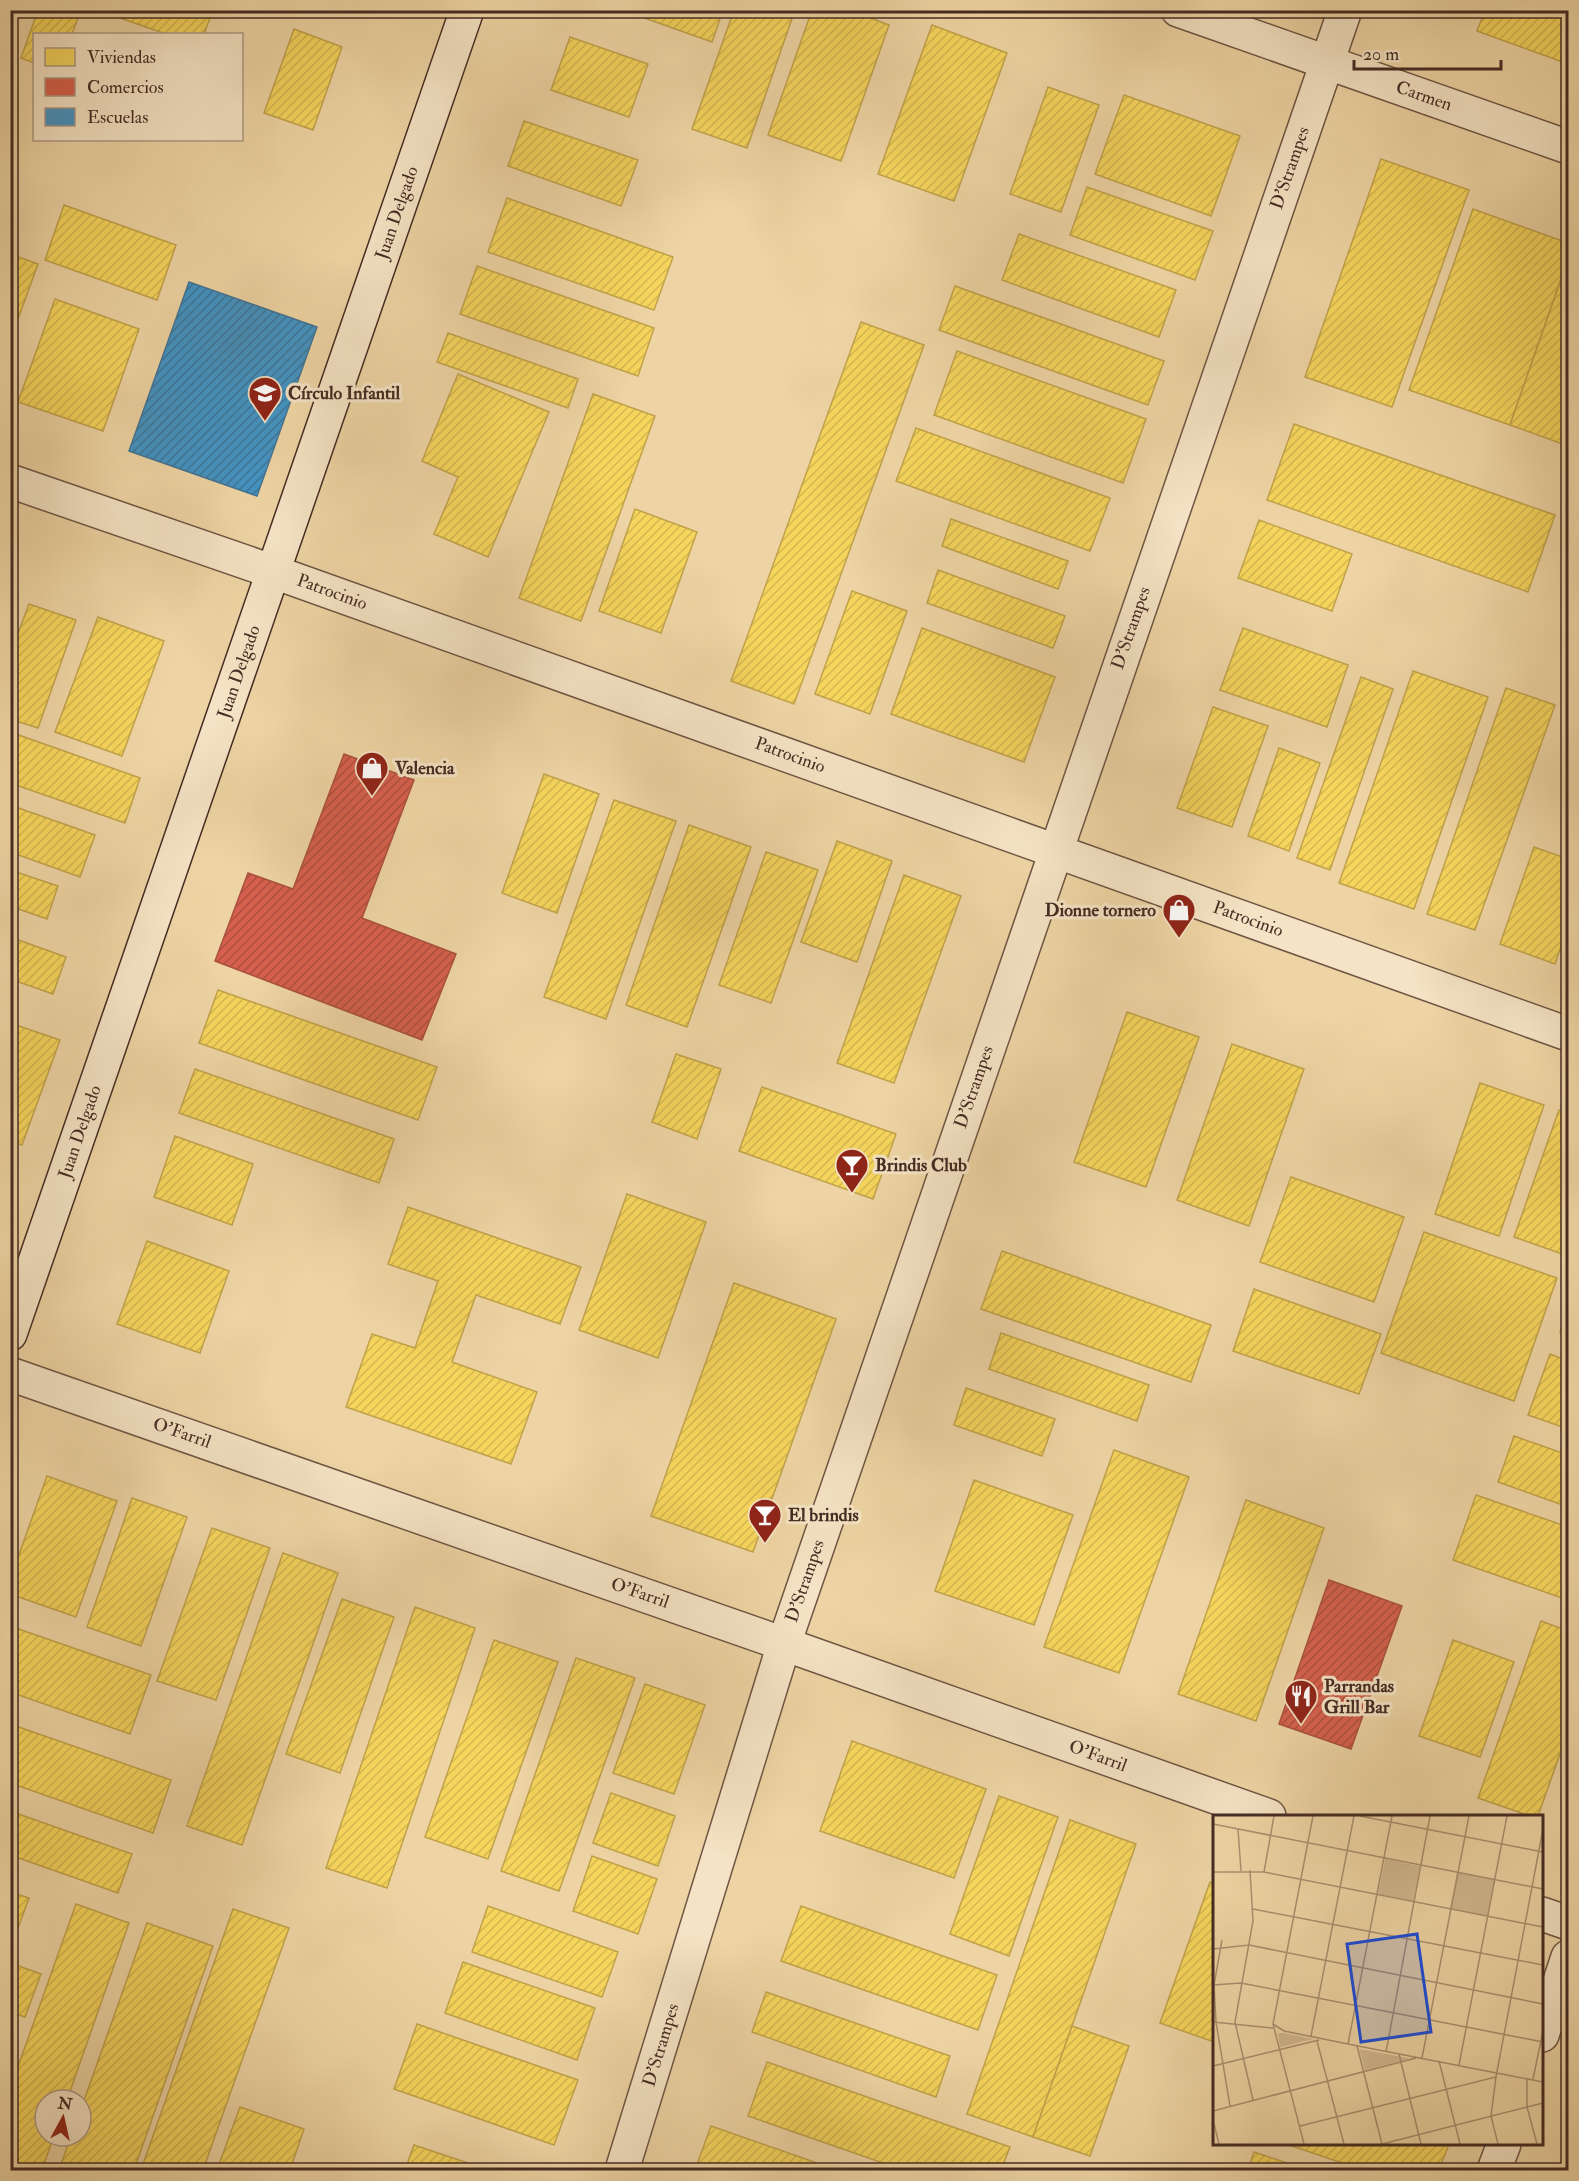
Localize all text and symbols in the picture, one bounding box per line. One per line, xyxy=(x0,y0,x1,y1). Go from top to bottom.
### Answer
legend xyxy=(33,33,243,141)
scale bar xyxy=(1354,33,1501,71)
text: 20 m xyxy=(1363,43,1399,66)
text: Viviendas xyxy=(87,46,156,69)
text: Comercios xyxy=(87,76,164,99)
street label: Carmen xyxy=(1393,76,1455,116)
text: Escuelas xyxy=(87,106,148,129)
street label: D'Strampes xyxy=(1265,124,1315,212)
street label: Juan Delgado xyxy=(370,163,424,264)
school or university icon: Círculo Infantil xyxy=(247,375,283,422)
place label: Círculo Infantil xyxy=(288,382,401,405)
street label: Patrocinio xyxy=(294,569,371,615)
street label: D'Strampes xyxy=(1106,584,1156,672)
street label: Juan Delgado xyxy=(212,622,266,723)
street label: Patrocinio xyxy=(752,732,829,778)
shop icon: Valencia xyxy=(354,750,390,797)
place label: Valencia xyxy=(394,757,455,780)
shop icon: Dionne tornero xyxy=(1161,892,1197,939)
street label: Patrocinio xyxy=(1210,896,1287,942)
place label: Dionne tornero xyxy=(1045,899,1156,922)
street label: D'Strampes xyxy=(949,1043,999,1131)
street label: Juan Delgado xyxy=(53,1082,107,1183)
bar icon: Brindis Club xyxy=(834,1147,870,1194)
place label: Brindis Club xyxy=(875,1154,967,1177)
street label: O'Farril xyxy=(150,1412,215,1454)
bar icon: El brindis xyxy=(747,1497,783,1544)
place label: El brindis xyxy=(788,1504,859,1527)
street label: D'Strampes xyxy=(780,1537,830,1625)
street label: O'Farril xyxy=(608,1572,673,1614)
place label: Parrandas Grill Bar xyxy=(1324,1675,1394,1719)
restaurant icon: Parrandas Grill Bar xyxy=(1283,1678,1319,1725)
street label: O'Farril xyxy=(1066,1735,1131,1777)
inset map xyxy=(1213,1815,1543,2145)
street label: D'Strampes xyxy=(637,2001,685,2089)
north arrow xyxy=(33,2088,93,2148)
text: N xyxy=(55,2093,74,2115)

